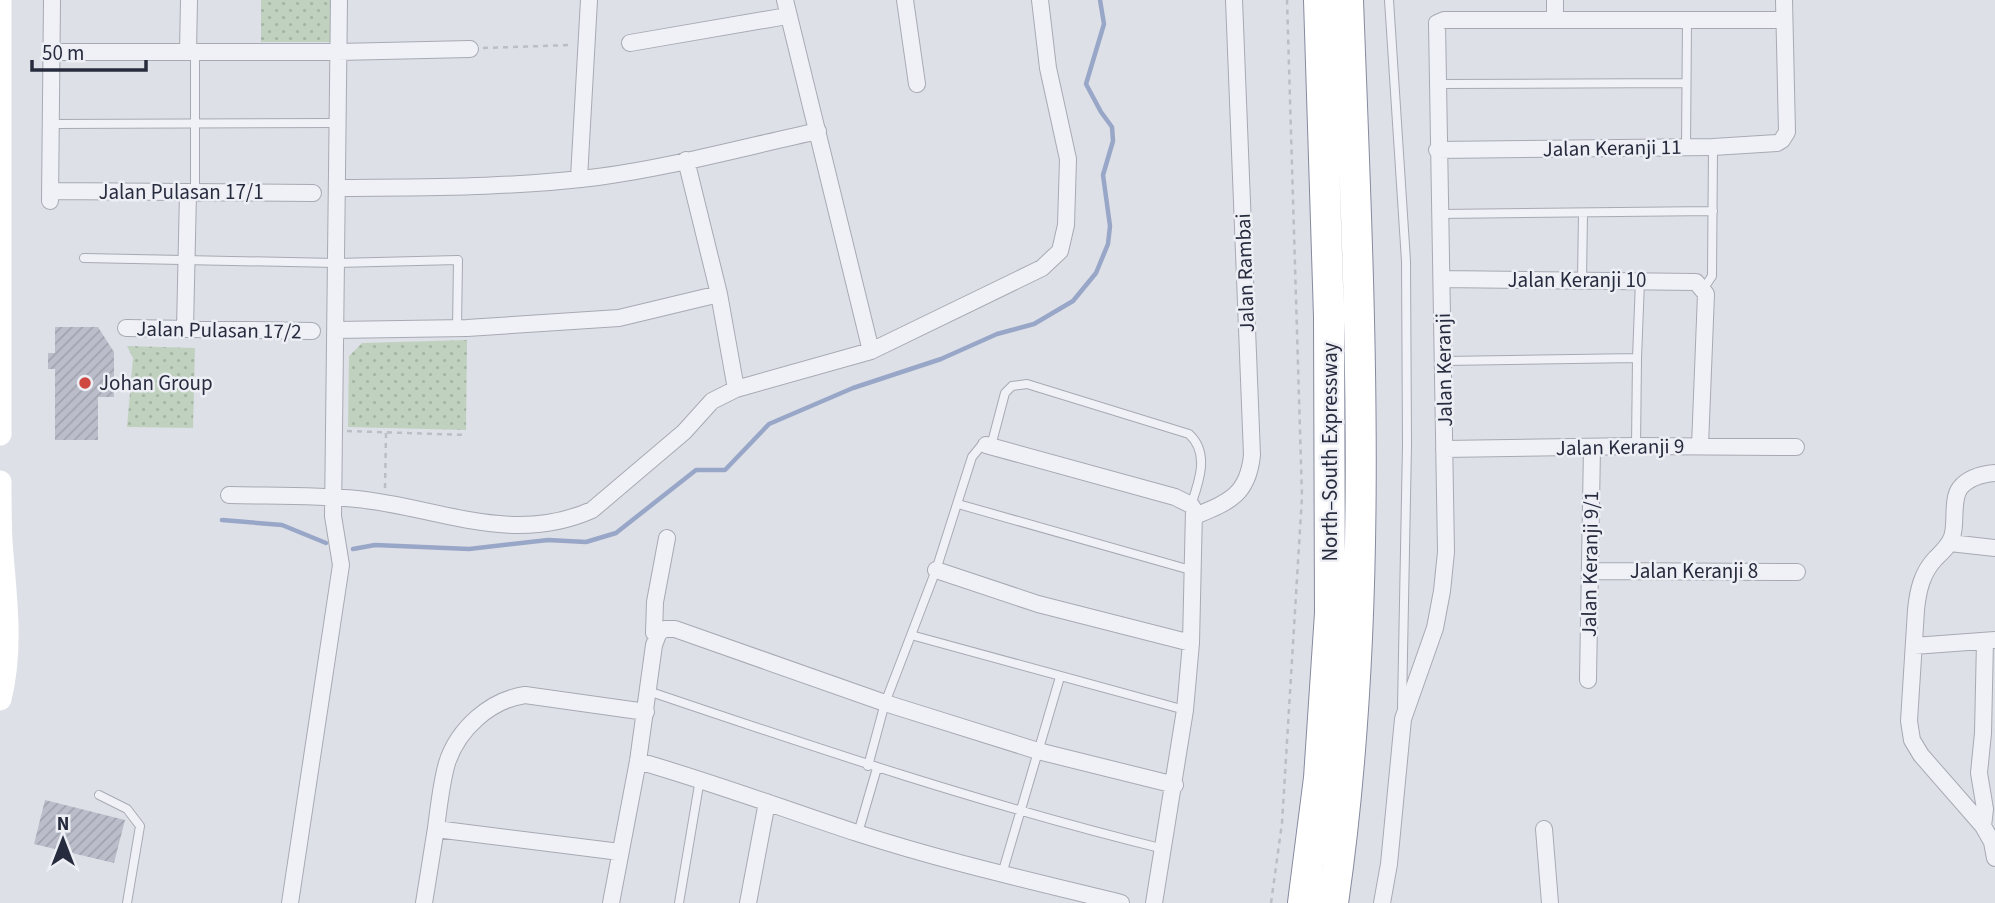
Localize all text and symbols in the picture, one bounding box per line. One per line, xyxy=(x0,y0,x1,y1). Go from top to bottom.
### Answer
scale bar xyxy=(32,28,145,72)
text: 50 m xyxy=(42,38,84,68)
street label: Jalan Keranji 11 xyxy=(1542,132,1682,164)
street label: Jalan Pulasan 17/1 xyxy=(98,177,264,207)
street label: Jalan Rambai xyxy=(1228,213,1262,333)
street label: Jalan Keranji 10 xyxy=(1508,265,1646,295)
street label: Jalan Keranji xyxy=(1428,313,1460,427)
street label: Jalan Pulasan 17/2 xyxy=(136,314,302,346)
street label: North–South Expressway xyxy=(1315,342,1345,562)
place label: Johan Group xyxy=(99,368,213,398)
marker: Johan Group xyxy=(77,375,93,391)
street label: Jalan Keranji 9 xyxy=(1555,431,1685,463)
street label: Jalan Keranji 9/1 xyxy=(1574,491,1606,637)
street label: Jalan Keranji 8 xyxy=(1630,556,1758,586)
north arrow xyxy=(28,805,98,875)
text: N xyxy=(57,811,69,838)

